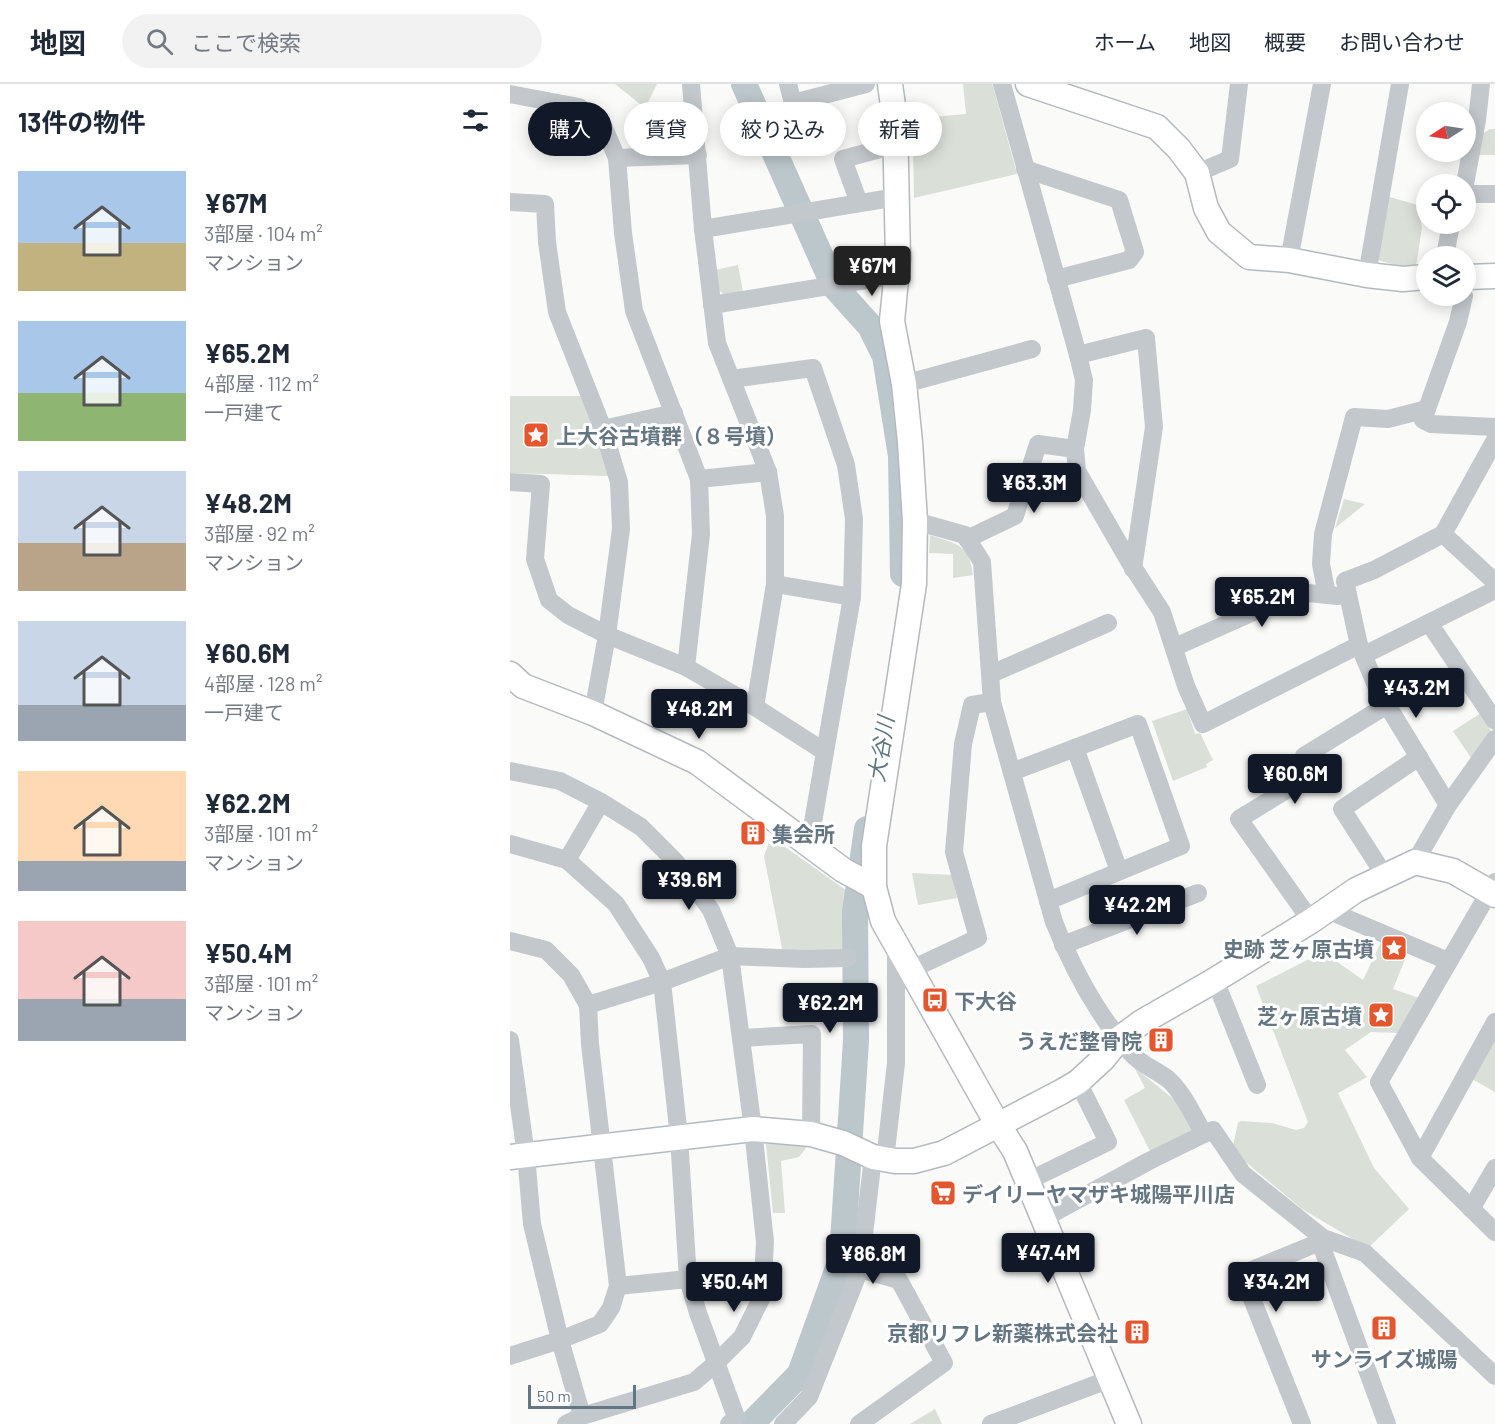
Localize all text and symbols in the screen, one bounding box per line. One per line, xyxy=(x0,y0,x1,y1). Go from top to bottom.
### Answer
search box xyxy=(122,14,542,68)
text: 地図 xyxy=(30,25,86,59)
icon: search xyxy=(143,25,176,58)
text: ここで検索 xyxy=(191,29,301,55)
text: ホーム xyxy=(1094,29,1156,54)
text: 地図 xyxy=(1189,29,1231,54)
text: 概要 xyxy=(1264,29,1306,54)
text: お問い合わせ xyxy=(1339,29,1465,54)
chip: 購入 xyxy=(528,102,612,156)
chip: 賃貸 xyxy=(624,102,708,156)
chip: 絞り込み xyxy=(720,102,846,156)
chip: 新着 xyxy=(858,102,942,156)
north arrow xyxy=(1416,102,1476,162)
map controls xyxy=(1416,102,1476,306)
icon: filters xyxy=(459,104,492,137)
text: 13件の物件 xyxy=(18,106,145,137)
button: locate xyxy=(1416,174,1476,234)
text: ¥67M xyxy=(204,187,267,218)
icon: home xyxy=(66,195,138,267)
text: 3部屋 · 104 m² xyxy=(204,221,323,245)
pin: ¥67M xyxy=(836,246,908,297)
button: layers xyxy=(1416,246,1476,306)
text: マンション xyxy=(204,250,304,274)
text: ¥67M xyxy=(848,253,896,277)
text: ¥65.2M xyxy=(204,337,290,368)
icon: home xyxy=(66,345,138,417)
text: 4部屋 · 112 m² xyxy=(204,371,319,395)
text: 一戸建て xyxy=(204,400,284,424)
place icon: 上大谷古墳群（８号墳） xyxy=(521,420,551,450)
place label: 上大谷古墳群（８号墳） xyxy=(556,423,787,448)
pin: ¥63.3M xyxy=(985,463,1083,514)
text: ¥63.3M xyxy=(1001,470,1067,494)
text: ¥48.2M xyxy=(204,487,292,518)
icon: home xyxy=(66,495,138,567)
text: 3部屋 · 92 m² xyxy=(204,521,315,545)
text: マンション xyxy=(204,550,304,574)
pin: ¥65.2M xyxy=(1213,577,1311,628)
text: ¥65.2M xyxy=(1229,584,1295,608)
text: ¥60.6M xyxy=(204,637,290,668)
icon: home xyxy=(66,645,138,717)
pin: ¥43.2M xyxy=(1367,668,1465,719)
text: 4部屋 · 128 m² xyxy=(204,671,322,695)
text: ¥43.2M xyxy=(1382,675,1450,699)
pin: ¥48.2M xyxy=(650,689,748,740)
text: ¥48.2M xyxy=(665,696,733,720)
text: 一戸建て xyxy=(204,700,284,724)
water label: 大谷川 xyxy=(862,712,898,784)
pin: ¥60.6M xyxy=(1246,754,1344,805)
text: ¥60.6M xyxy=(1262,761,1328,785)
text: ¥62.2M xyxy=(204,787,291,818)
icon: home xyxy=(66,795,138,867)
building icon: 集会所 xyxy=(738,818,768,848)
text: 3部屋 · 101 m² xyxy=(204,821,318,845)
place label: 集会所 xyxy=(772,821,835,846)
text: マンション xyxy=(204,850,304,874)
pin: ¥39.6M xyxy=(640,860,738,911)
text: ¥39.6M xyxy=(656,867,722,891)
pin: ¥42.2M xyxy=(1088,885,1186,936)
text: ¥42.2M xyxy=(1103,892,1171,916)
place icon: 史跡 芝ヶ原古墳 xyxy=(1379,933,1409,963)
place label: 史跡 芝ヶ原古墳 xyxy=(1223,936,1374,961)
text: ¥50.4M xyxy=(204,937,292,968)
icon: home xyxy=(66,945,138,1017)
text: 3部屋 · 101 m² xyxy=(204,971,318,995)
pin: ¥62.2M xyxy=(781,983,879,1034)
bus stop icon: 下大谷 xyxy=(920,985,950,1015)
place label: 下大谷 xyxy=(954,988,1017,1013)
text: ¥62.2M xyxy=(797,990,863,1014)
text: マンション xyxy=(204,1000,304,1024)
place icon: 芝ヶ原古墳 xyxy=(1366,1000,1396,1030)
place label: 芝ヶ原古墳 xyxy=(1257,1003,1362,1028)
building icon: うえだ整骨院 xyxy=(1146,1025,1176,1055)
place label: うえだ整骨院 xyxy=(1016,1028,1142,1053)
supermarket icon: デイリーヤマザキ城陽平川店 xyxy=(928,1178,958,1208)
place label: デイリーヤマザキ城陽平川店 xyxy=(962,1181,1235,1206)
pin: ¥47.4M xyxy=(999,1233,1097,1284)
pin: ¥86.8M xyxy=(824,1234,922,1285)
text: ¥47.4M xyxy=(1016,1240,1080,1264)
text: ¥86.8M xyxy=(840,1241,906,1265)
pin: ¥50.4M xyxy=(685,1262,783,1313)
pin: ¥34.2M xyxy=(1227,1262,1325,1313)
text: ¥50.4M xyxy=(700,1269,768,1293)
text: ¥34.2M xyxy=(1242,1269,1310,1293)
building icon: サンライズ城陽 xyxy=(1369,1313,1399,1343)
building icon: 京都リフレ新薬株式会社 xyxy=(1122,1317,1152,1347)
place label: 京都リフレ新薬株式会社 xyxy=(887,1320,1118,1345)
place label: サンライズ城陽 xyxy=(1311,1346,1457,1371)
scale bar xyxy=(528,1382,636,1410)
text: 50 m xyxy=(537,1386,571,1405)

